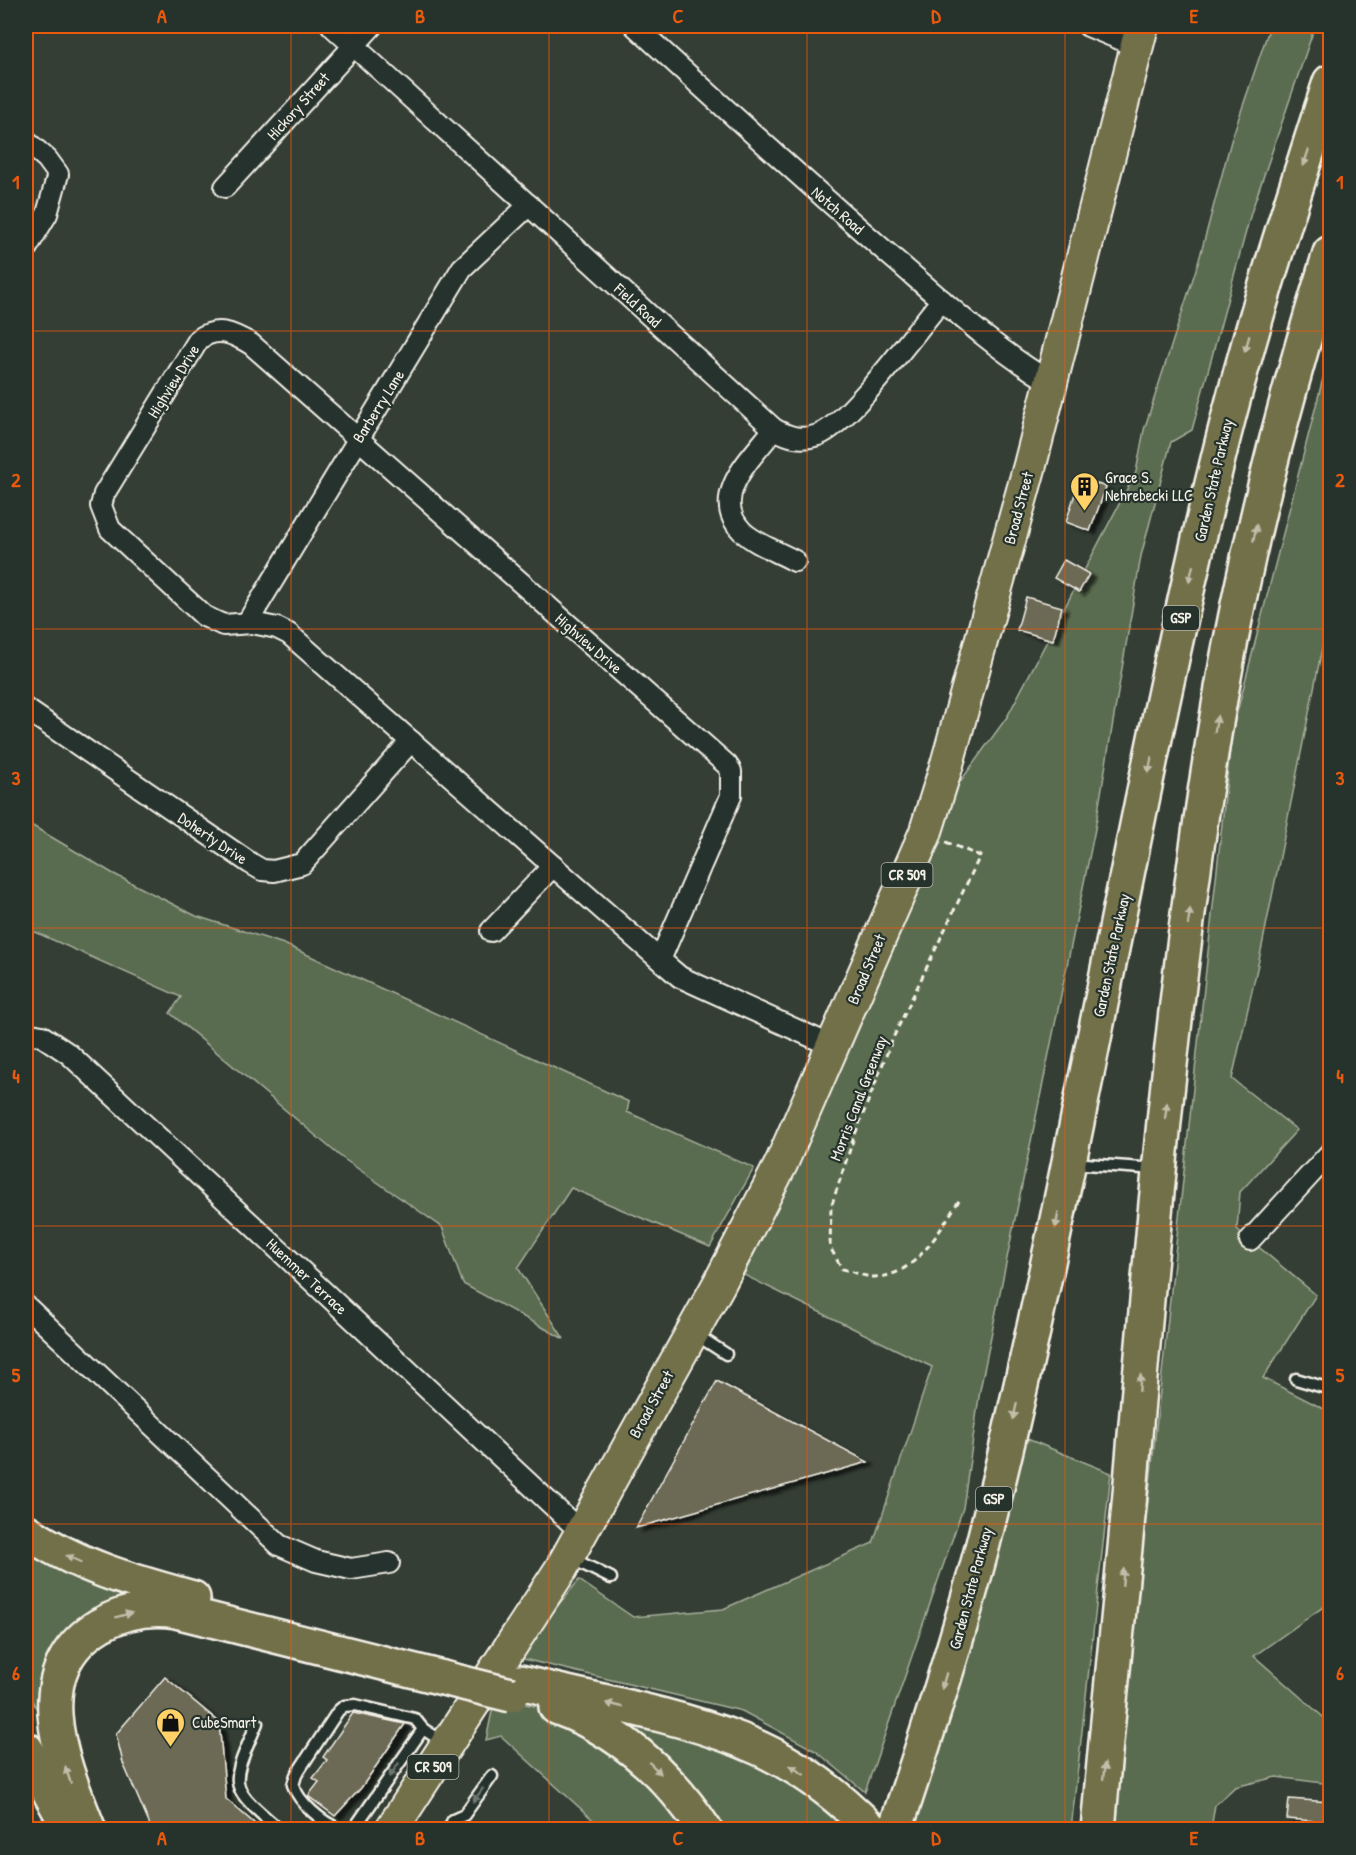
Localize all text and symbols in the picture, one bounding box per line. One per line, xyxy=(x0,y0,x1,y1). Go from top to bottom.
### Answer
text: A xyxy=(157,2,167,29)
text: B xyxy=(415,2,425,29)
text: C xyxy=(673,2,684,29)
text: D xyxy=(931,2,941,29)
text: E xyxy=(1190,2,1199,29)
street label: Hickory Street xyxy=(262,67,335,145)
one-way arrow xyxy=(1300,149,1310,167)
text: 1 xyxy=(12,168,20,195)
text: 1 xyxy=(1336,168,1344,195)
street label: Notch Road xyxy=(807,181,869,239)
street label: Field Road xyxy=(609,277,666,332)
one-way arrow xyxy=(1242,335,1252,353)
street label: Highview Drive xyxy=(142,340,205,422)
street label: Barberry Lane xyxy=(347,365,409,447)
street label: Garden State Parkway xyxy=(1188,416,1238,544)
text: 2 xyxy=(11,466,21,493)
place label: Grace S. Nehrebecki LLC xyxy=(1105,466,1193,506)
text: 2 xyxy=(1335,466,1345,493)
street label: Broad Street xyxy=(998,469,1038,547)
building icon: Grace S. Nehrebecki LLC xyxy=(1068,470,1100,512)
one-way arrow xyxy=(1251,523,1260,542)
one-way arrow xyxy=(1186,565,1196,583)
road number: GSP xyxy=(1163,606,1199,630)
street label: Highview Drive xyxy=(551,608,628,679)
one-way arrow xyxy=(1212,714,1221,733)
one-way arrow xyxy=(1145,755,1154,774)
text: 3 xyxy=(12,764,21,791)
text: 3 xyxy=(1336,764,1345,791)
street label: Doherty Drive xyxy=(174,807,253,870)
road number: CR 509 xyxy=(882,863,932,887)
street label: Garden State Parkway xyxy=(1087,891,1135,1019)
one-way arrow xyxy=(1184,907,1193,926)
street label: Broad Street xyxy=(841,930,891,1007)
street label: Morris Canal Greenway xyxy=(824,1032,892,1164)
text: 4 xyxy=(12,1062,20,1089)
text: 4 xyxy=(1336,1062,1344,1089)
one-way arrow xyxy=(1162,1101,1171,1120)
one-way arrow xyxy=(1052,1211,1061,1230)
street label: Huemmer Terrace xyxy=(262,1233,353,1320)
text: 5 xyxy=(12,1361,21,1388)
text: 5 xyxy=(1336,1361,1345,1388)
street label: Broad Street xyxy=(623,1366,679,1442)
one-way arrow xyxy=(1135,1373,1145,1392)
one-way arrow xyxy=(1010,1402,1020,1420)
road number: GSP xyxy=(976,1487,1012,1511)
street label: Garden State Parkway xyxy=(943,1524,997,1651)
one-way arrow xyxy=(64,1554,82,1564)
one-way arrow xyxy=(1118,1568,1128,1587)
one-way arrow xyxy=(116,1610,134,1619)
text: 6 xyxy=(12,1659,20,1686)
text: 6 xyxy=(1336,1659,1344,1686)
one-way arrow xyxy=(939,1672,949,1690)
one-way arrow xyxy=(605,1700,624,1710)
shop icon: CubeSmart xyxy=(155,1706,187,1748)
place label: CubeSmart xyxy=(192,1711,257,1733)
road number: CR 509 xyxy=(408,1755,458,1779)
one-way arrow xyxy=(647,1760,661,1774)
one-way arrow xyxy=(389,1762,400,1778)
one-way arrow xyxy=(1099,1762,1109,1781)
one-way arrow xyxy=(789,1765,805,1776)
one-way arrow xyxy=(62,1766,72,1784)
one-way arrow xyxy=(472,1787,484,1803)
text: A xyxy=(157,1824,167,1851)
text: B xyxy=(415,1824,425,1851)
text: C xyxy=(673,1824,684,1851)
text: D xyxy=(931,1824,941,1851)
text: E xyxy=(1190,1824,1199,1851)

